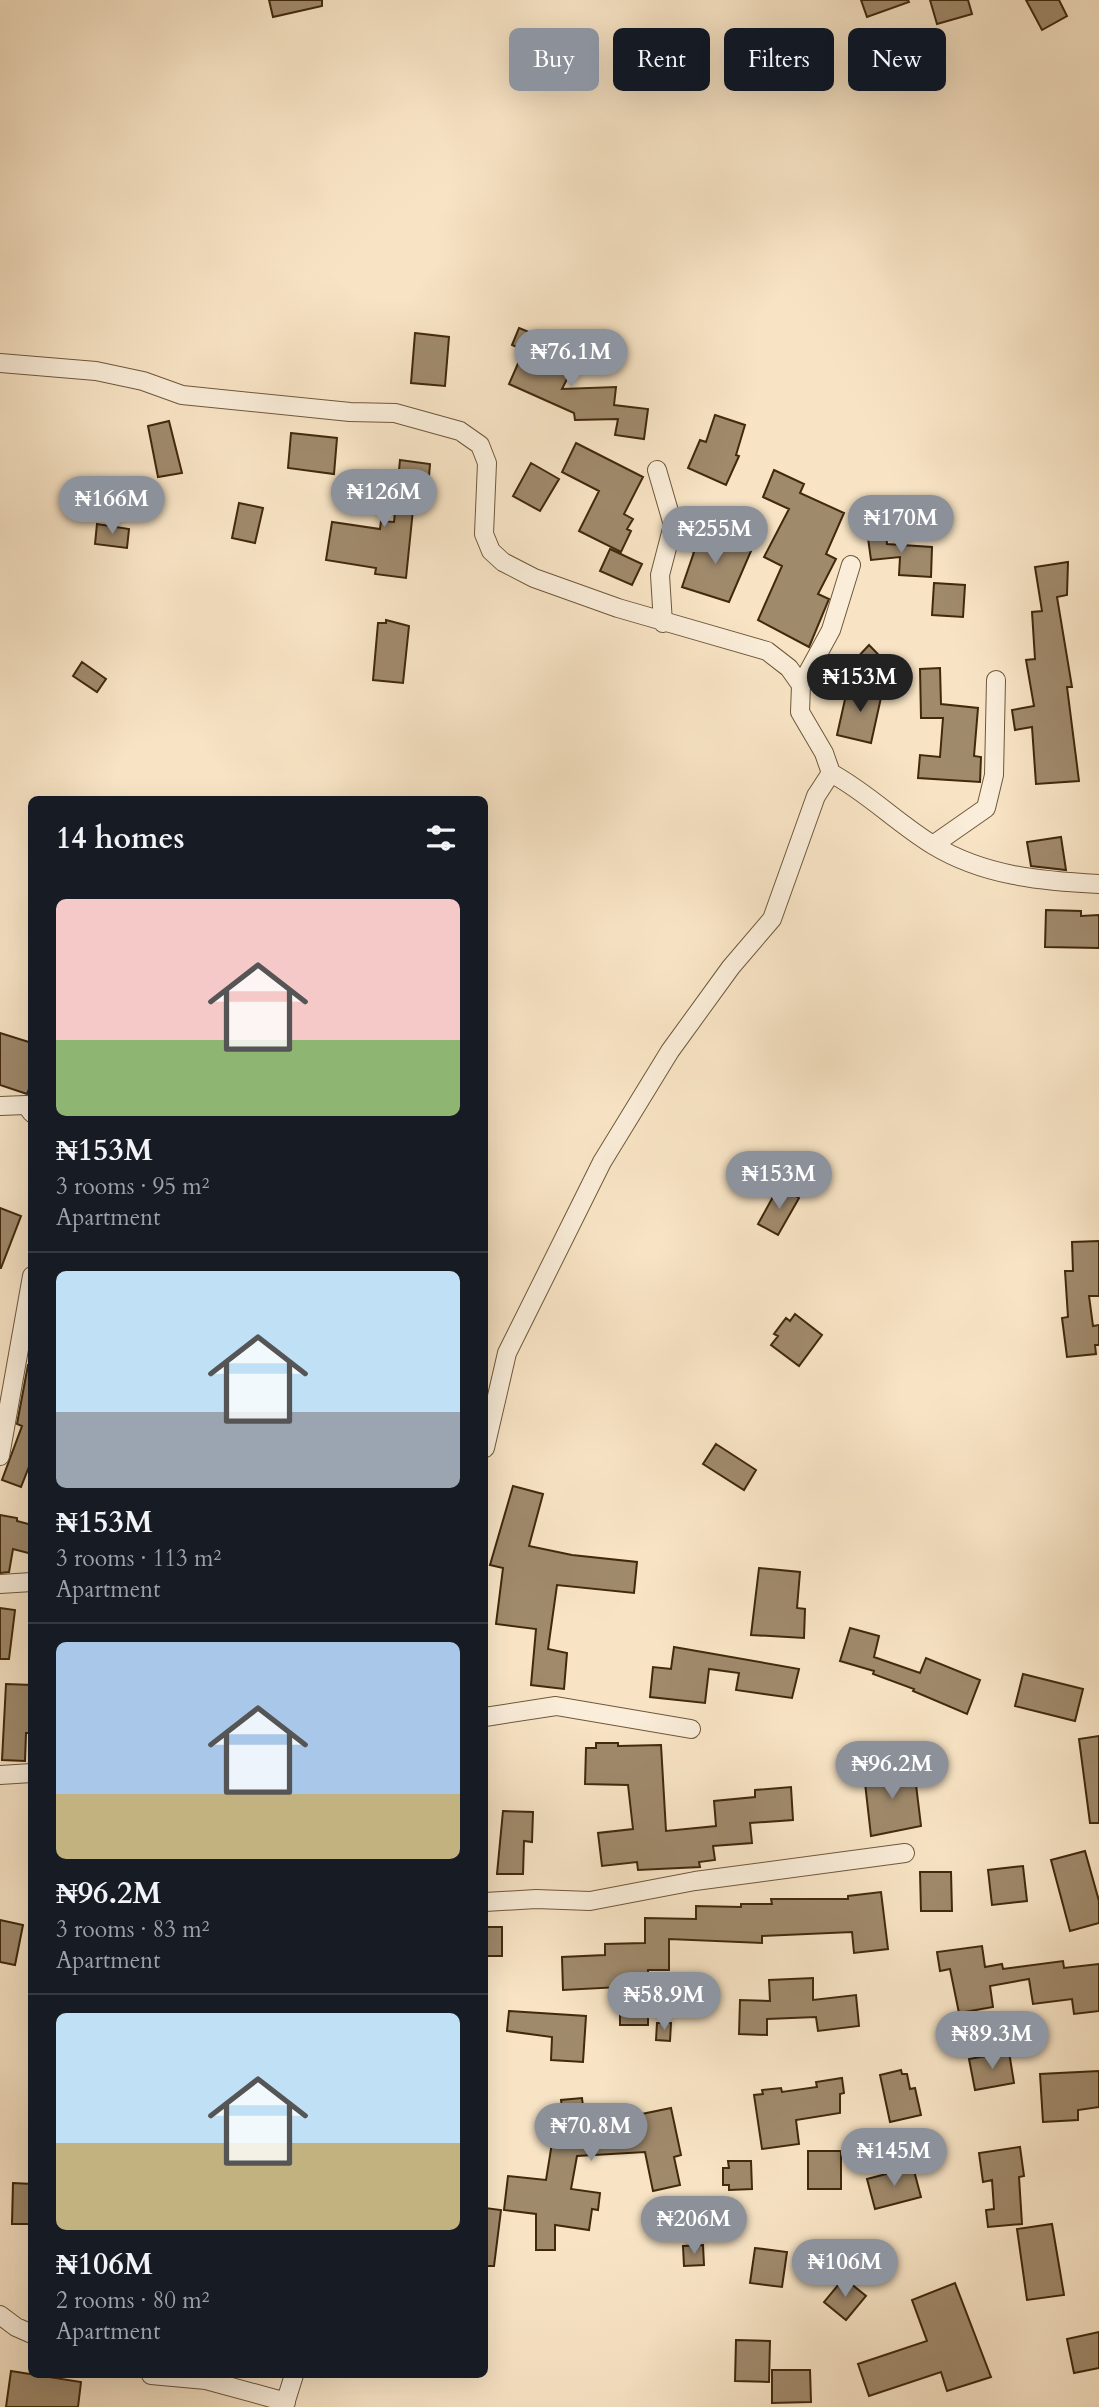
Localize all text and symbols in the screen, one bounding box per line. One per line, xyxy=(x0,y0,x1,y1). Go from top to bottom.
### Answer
chip: Buy xyxy=(509,28,599,91)
chip: Rent xyxy=(613,28,710,91)
chip: Filters xyxy=(724,28,834,91)
chip: New xyxy=(848,28,946,91)
pin: ₦76.1M xyxy=(514,330,628,389)
text: ₦76.1M xyxy=(531,336,611,367)
pin: ₦126M xyxy=(335,470,433,529)
pin: ₦166M xyxy=(63,476,161,536)
text: ₦126M xyxy=(347,476,421,507)
text: ₦166M xyxy=(75,483,149,514)
pin: ₦170M xyxy=(852,496,950,555)
text: ₦170M xyxy=(864,502,938,533)
pin: ₦255M xyxy=(666,506,764,566)
text: ₦255M xyxy=(678,513,752,544)
pin: ₦153M xyxy=(811,654,909,714)
text: ₦153M xyxy=(823,661,897,692)
text: 14 homes xyxy=(56,818,185,859)
icon: filters xyxy=(422,819,460,857)
icon: home xyxy=(195,944,321,1070)
text: ₦153M xyxy=(56,1130,153,1171)
pin: ₦153M xyxy=(730,1152,828,1211)
text: ₦153M xyxy=(742,1158,816,1189)
text: 3 rooms · 95 m² xyxy=(56,1171,209,1202)
text: Apartment xyxy=(56,1202,160,1233)
icon: home xyxy=(195,1316,321,1442)
text: ₦153M xyxy=(56,1502,153,1543)
text: 3 rooms · 113 m² xyxy=(56,1543,221,1574)
text: Apartment xyxy=(56,1574,160,1605)
icon: home xyxy=(195,1687,321,1813)
pin: ₦96.2M xyxy=(835,1742,949,1801)
text: ₦96.2M xyxy=(852,1748,932,1779)
text: ₦96.2M xyxy=(56,1873,162,1914)
text: 3 rooms · 83 m² xyxy=(56,1914,209,1945)
text: Apartment xyxy=(56,1945,160,1976)
pin: ₦58.9M xyxy=(607,1972,721,2032)
text: ₦58.9M xyxy=(624,1979,704,2010)
pin: ₦89.3M xyxy=(935,2011,1049,2071)
text: ₦89.3M xyxy=(952,2018,1032,2049)
icon: home xyxy=(195,2058,321,2184)
pin: ₦70.8M xyxy=(534,2104,648,2163)
text: ₦70.8M xyxy=(551,2110,631,2141)
pin: ₦145M xyxy=(845,2128,943,2188)
text: ₦145M xyxy=(857,2135,931,2166)
pin: ₦206M xyxy=(645,2196,743,2256)
text: ₦206M xyxy=(657,2203,731,2234)
pin: ₦106M xyxy=(796,2240,894,2299)
text: ₦106M xyxy=(56,2244,153,2285)
text: ₦106M xyxy=(808,2246,882,2277)
text: 2 rooms · 80 m² xyxy=(56,2285,209,2316)
text: Apartment xyxy=(56,2316,160,2347)

